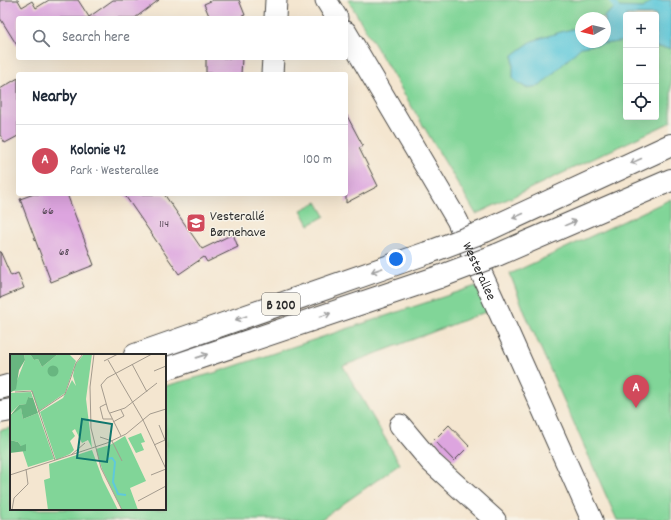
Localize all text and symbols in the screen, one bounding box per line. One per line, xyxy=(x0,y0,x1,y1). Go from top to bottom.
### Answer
north arrow xyxy=(575,12,611,48)
map controls xyxy=(623,12,659,120)
button: + xyxy=(623,12,659,48)
search box xyxy=(16,16,348,60)
icon: search xyxy=(30,27,52,49)
text: Search here xyxy=(62,27,130,49)
button: − xyxy=(623,48,659,84)
button: locate xyxy=(623,84,659,120)
text: Nearby xyxy=(32,86,76,110)
text: Kolonie 42 xyxy=(70,140,126,162)
text: A xyxy=(41,151,49,170)
text: 100 m xyxy=(303,151,332,170)
one-way arrow xyxy=(630,158,642,165)
text: Park · Westerallee xyxy=(70,162,159,181)
house number: 66 xyxy=(42,203,54,220)
place label: Vesterallé Børnehave xyxy=(210,207,266,243)
school or university icon: Vesterallé Børnehave xyxy=(185,212,207,234)
one-way arrow xyxy=(512,213,524,220)
house number: 114 xyxy=(159,216,169,233)
one-way arrow xyxy=(565,219,577,226)
street label: Westerallee xyxy=(456,239,500,304)
house number: 68 xyxy=(59,244,70,261)
your location xyxy=(386,249,406,269)
one-way arrow xyxy=(371,267,383,275)
road number: B 200 xyxy=(262,293,300,315)
one-way arrow xyxy=(319,311,332,318)
one-way arrow xyxy=(235,315,248,322)
one-way arrow xyxy=(195,352,208,359)
inset map xyxy=(10,354,166,510)
pin: A xyxy=(623,375,649,408)

